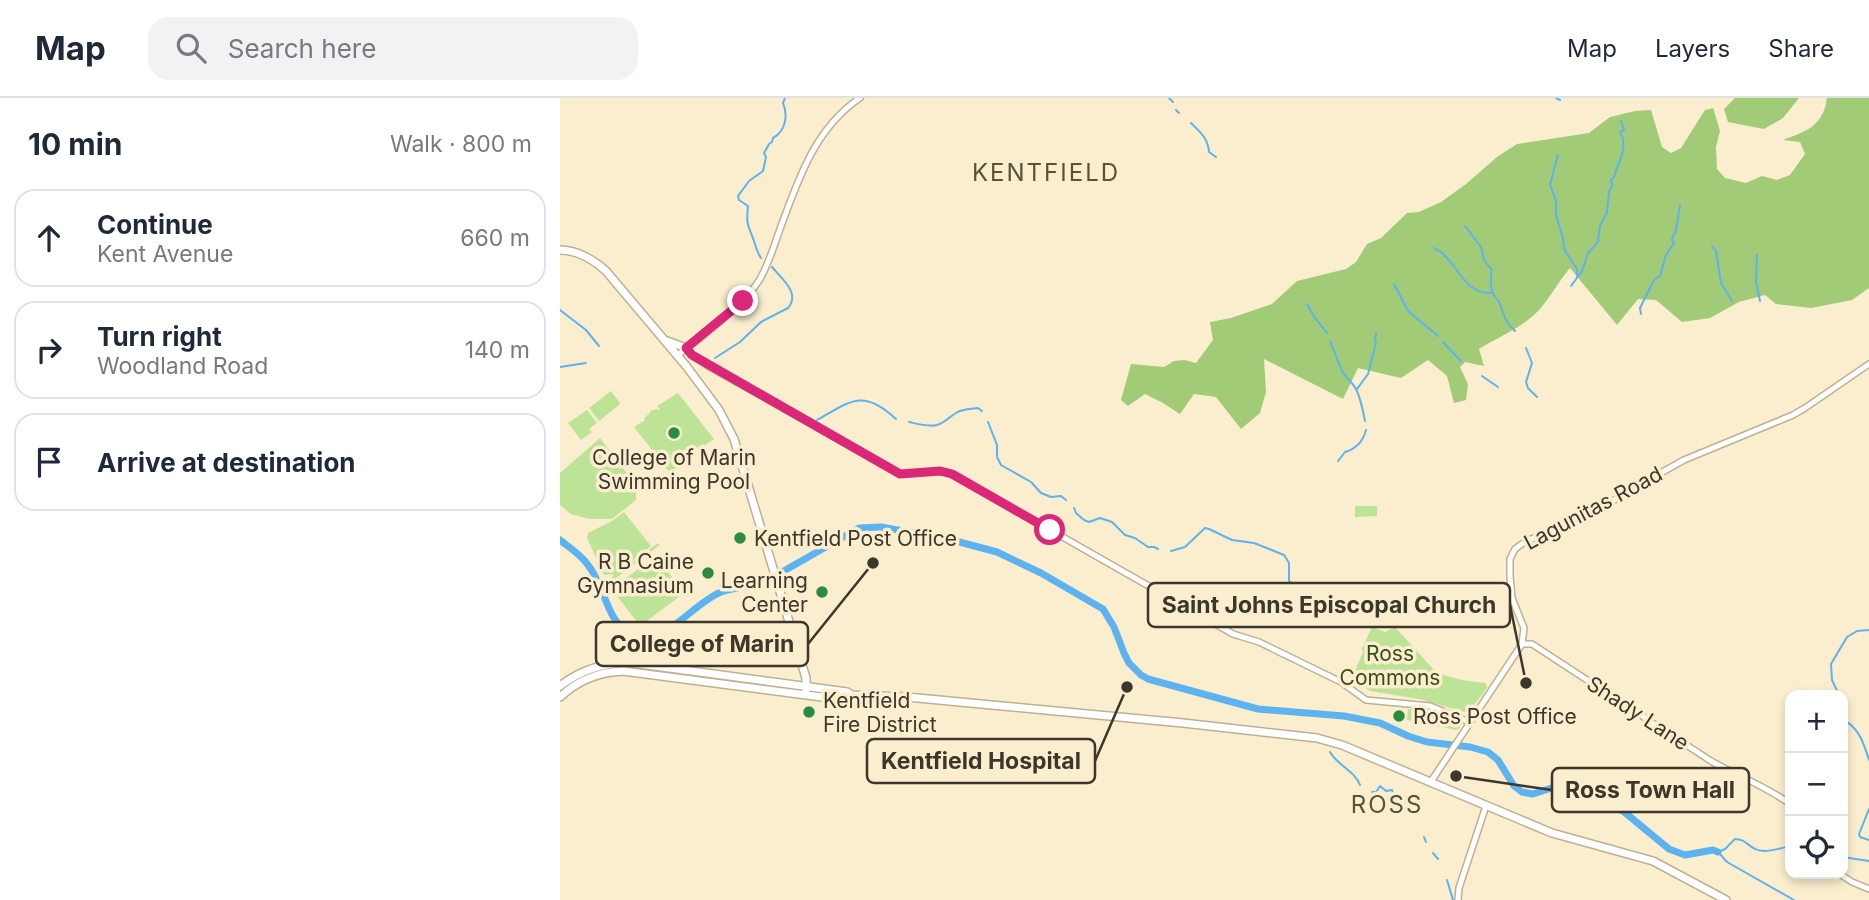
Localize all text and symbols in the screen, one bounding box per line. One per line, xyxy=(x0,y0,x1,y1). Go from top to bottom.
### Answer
search box xyxy=(148,17,638,80)
text: Map xyxy=(35,28,106,68)
icon: search xyxy=(172,29,210,67)
text: Search here xyxy=(228,33,376,64)
text: Map xyxy=(1567,34,1617,63)
text: Layers xyxy=(1655,34,1730,63)
text: Share xyxy=(1768,34,1834,63)
text: 10 min xyxy=(28,126,122,162)
text: Walk · 800 m xyxy=(390,130,532,158)
district label: KENTFIELD xyxy=(972,158,1120,187)
text: Continue xyxy=(97,209,213,240)
icon: ahead xyxy=(30,219,68,257)
text: 660 m xyxy=(460,224,530,252)
text: Kent Avenue xyxy=(97,240,233,268)
route end xyxy=(727,285,758,316)
text: Turn right xyxy=(97,321,222,352)
icon: right xyxy=(30,331,68,369)
text: 140 m xyxy=(465,336,530,364)
text: Woodland Road xyxy=(97,352,268,380)
marker: College of Marin Swimming Pool xyxy=(666,425,682,441)
icon: arrive xyxy=(30,443,68,481)
place label: College of Marin Swimming Pool xyxy=(592,445,756,494)
text: Arrive at destination xyxy=(97,447,356,478)
street label: Lagunitas Road xyxy=(1520,461,1666,555)
route start xyxy=(1034,514,1065,545)
place label: Kentfield Post Office xyxy=(754,526,957,551)
marker: Kentfield Post Office xyxy=(732,530,748,546)
place label: R B Caine Gymnasium xyxy=(577,549,694,598)
marker: R B Caine Gymnasium xyxy=(700,565,716,581)
place label: Learning Center xyxy=(721,568,808,617)
callout: Saint Johns Episcopal Church xyxy=(1148,583,1510,627)
marker: Learning Center xyxy=(814,584,830,600)
text: Saint Johns Episcopal Church xyxy=(1162,591,1496,619)
callout: College of Marin xyxy=(596,622,808,666)
text: College of Marin xyxy=(610,630,794,658)
park label: Ross Commons xyxy=(1340,641,1440,690)
street label: Shady Lane xyxy=(1582,671,1694,755)
place label: Kentfield Fire District xyxy=(823,688,937,737)
map controls xyxy=(1785,690,1848,879)
button: + xyxy=(1785,690,1848,753)
marker: Kentfield Fire District xyxy=(801,704,817,720)
place label: Ross Post Office xyxy=(1413,704,1577,729)
marker: Ross Post Office xyxy=(1391,708,1407,724)
callout: Kentfield Hospital xyxy=(867,739,1095,783)
text: Kentfield Hospital xyxy=(881,747,1081,775)
button: − xyxy=(1785,753,1848,816)
callout: Ross Town Hall xyxy=(1552,768,1749,812)
text: Ross Town Hall xyxy=(1565,776,1735,804)
district label: ROSS xyxy=(1351,790,1423,819)
button: locate xyxy=(1785,816,1848,879)

